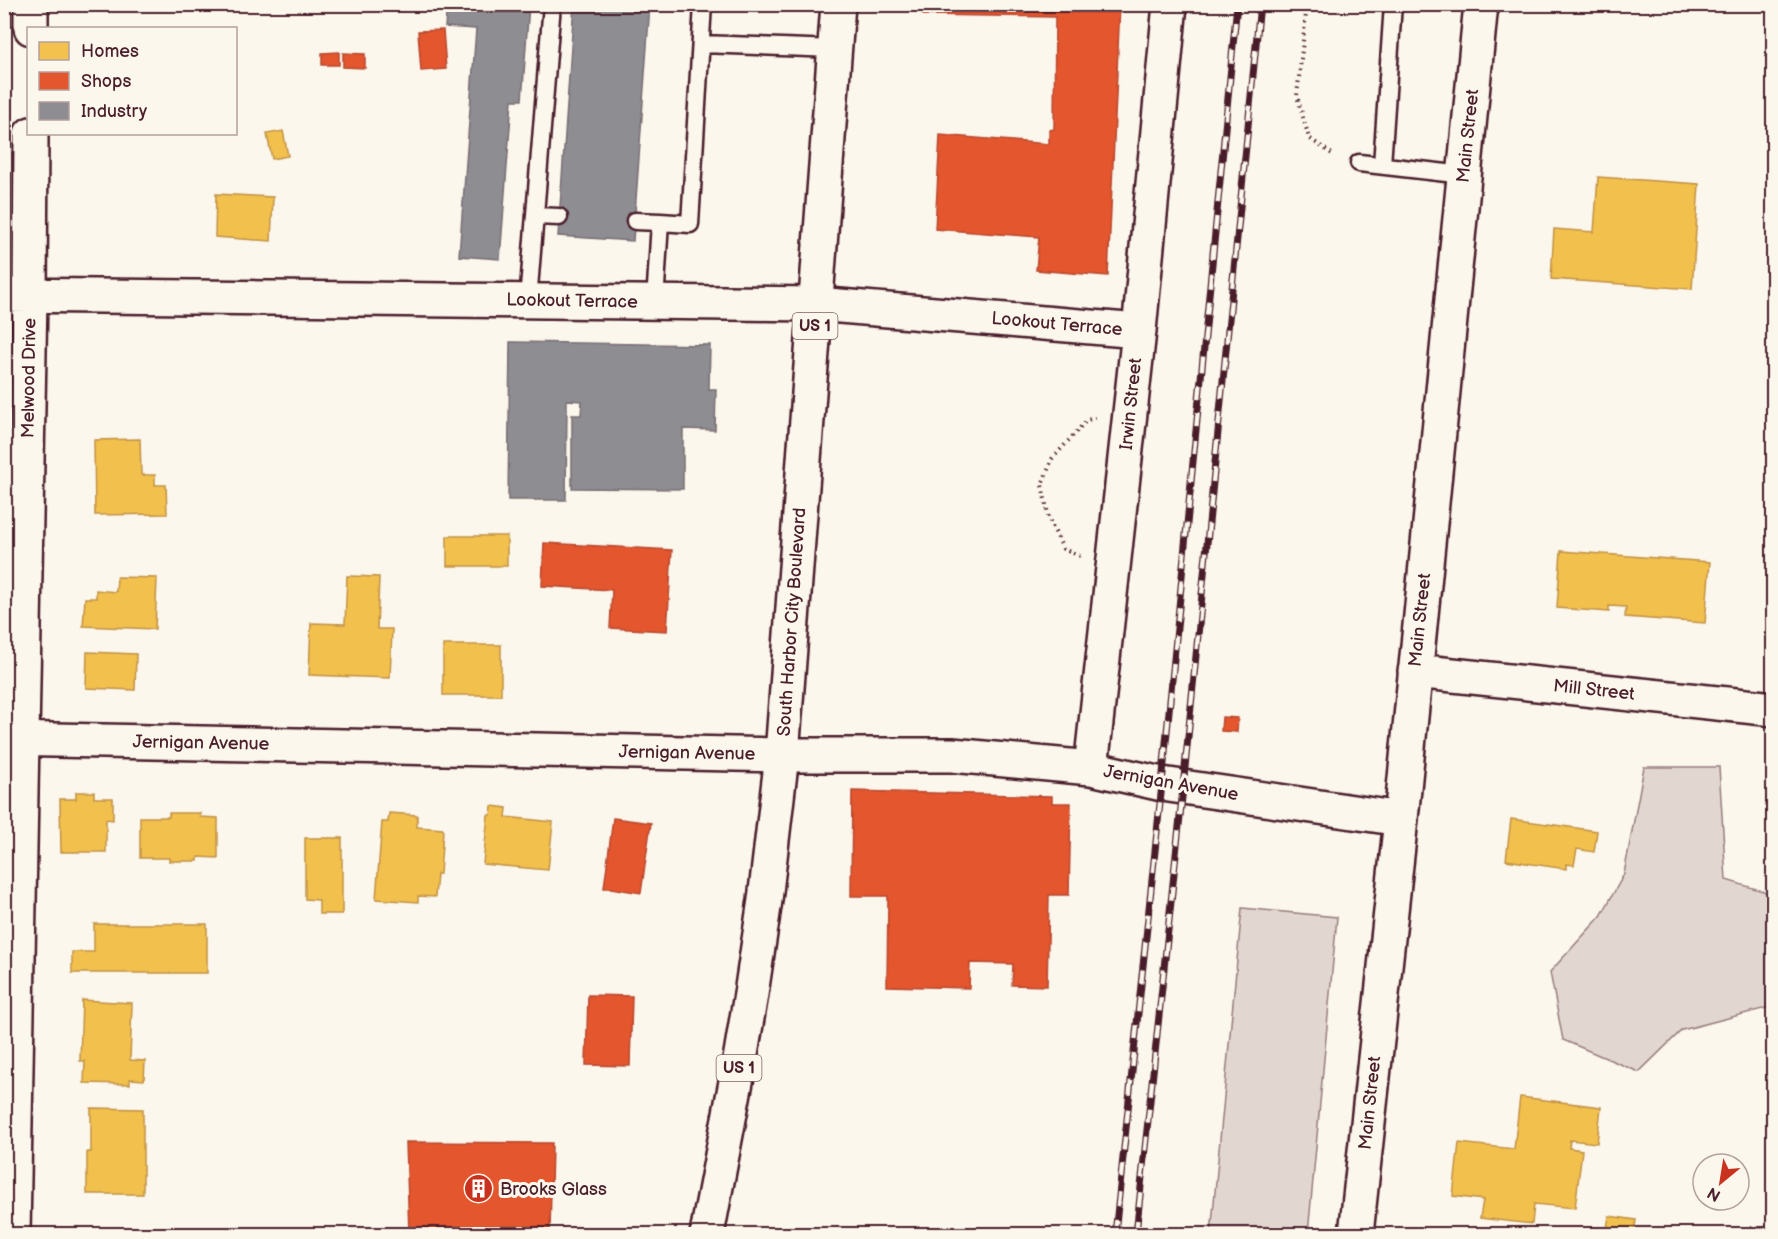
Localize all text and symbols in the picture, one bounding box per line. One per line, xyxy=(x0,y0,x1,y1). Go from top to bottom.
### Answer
legend xyxy=(27,27,237,135)
text: Homes xyxy=(81,41,139,62)
text: Shops xyxy=(81,71,132,92)
street label: Main Street xyxy=(1453,88,1483,184)
text: Industry xyxy=(81,101,148,122)
street label: Lookout Terrace xyxy=(506,289,638,313)
street label: Lookout Terrace xyxy=(991,308,1124,340)
road number: US 1 xyxy=(792,313,838,339)
street label: Melwood Drive xyxy=(17,317,41,438)
street label: Irwin Street xyxy=(1116,356,1146,451)
street label: South Harbor City Boulevard xyxy=(774,507,810,737)
street label: Main Street xyxy=(1405,572,1435,668)
street label: Mill Street xyxy=(1552,675,1636,705)
street label: Jernigan Avenue xyxy=(133,731,270,755)
street label: Jernigan Avenue xyxy=(619,741,756,765)
street label: Jernigan Avenue xyxy=(1102,761,1240,805)
road number: US 1 xyxy=(716,1055,762,1081)
street label: Main Street xyxy=(1355,1055,1385,1151)
north arrow xyxy=(1691,1152,1751,1212)
building icon: Brooks Glass xyxy=(463,1173,495,1205)
place label: Brooks Glass xyxy=(500,1179,607,1200)
text: N xyxy=(1704,1182,1724,1205)

